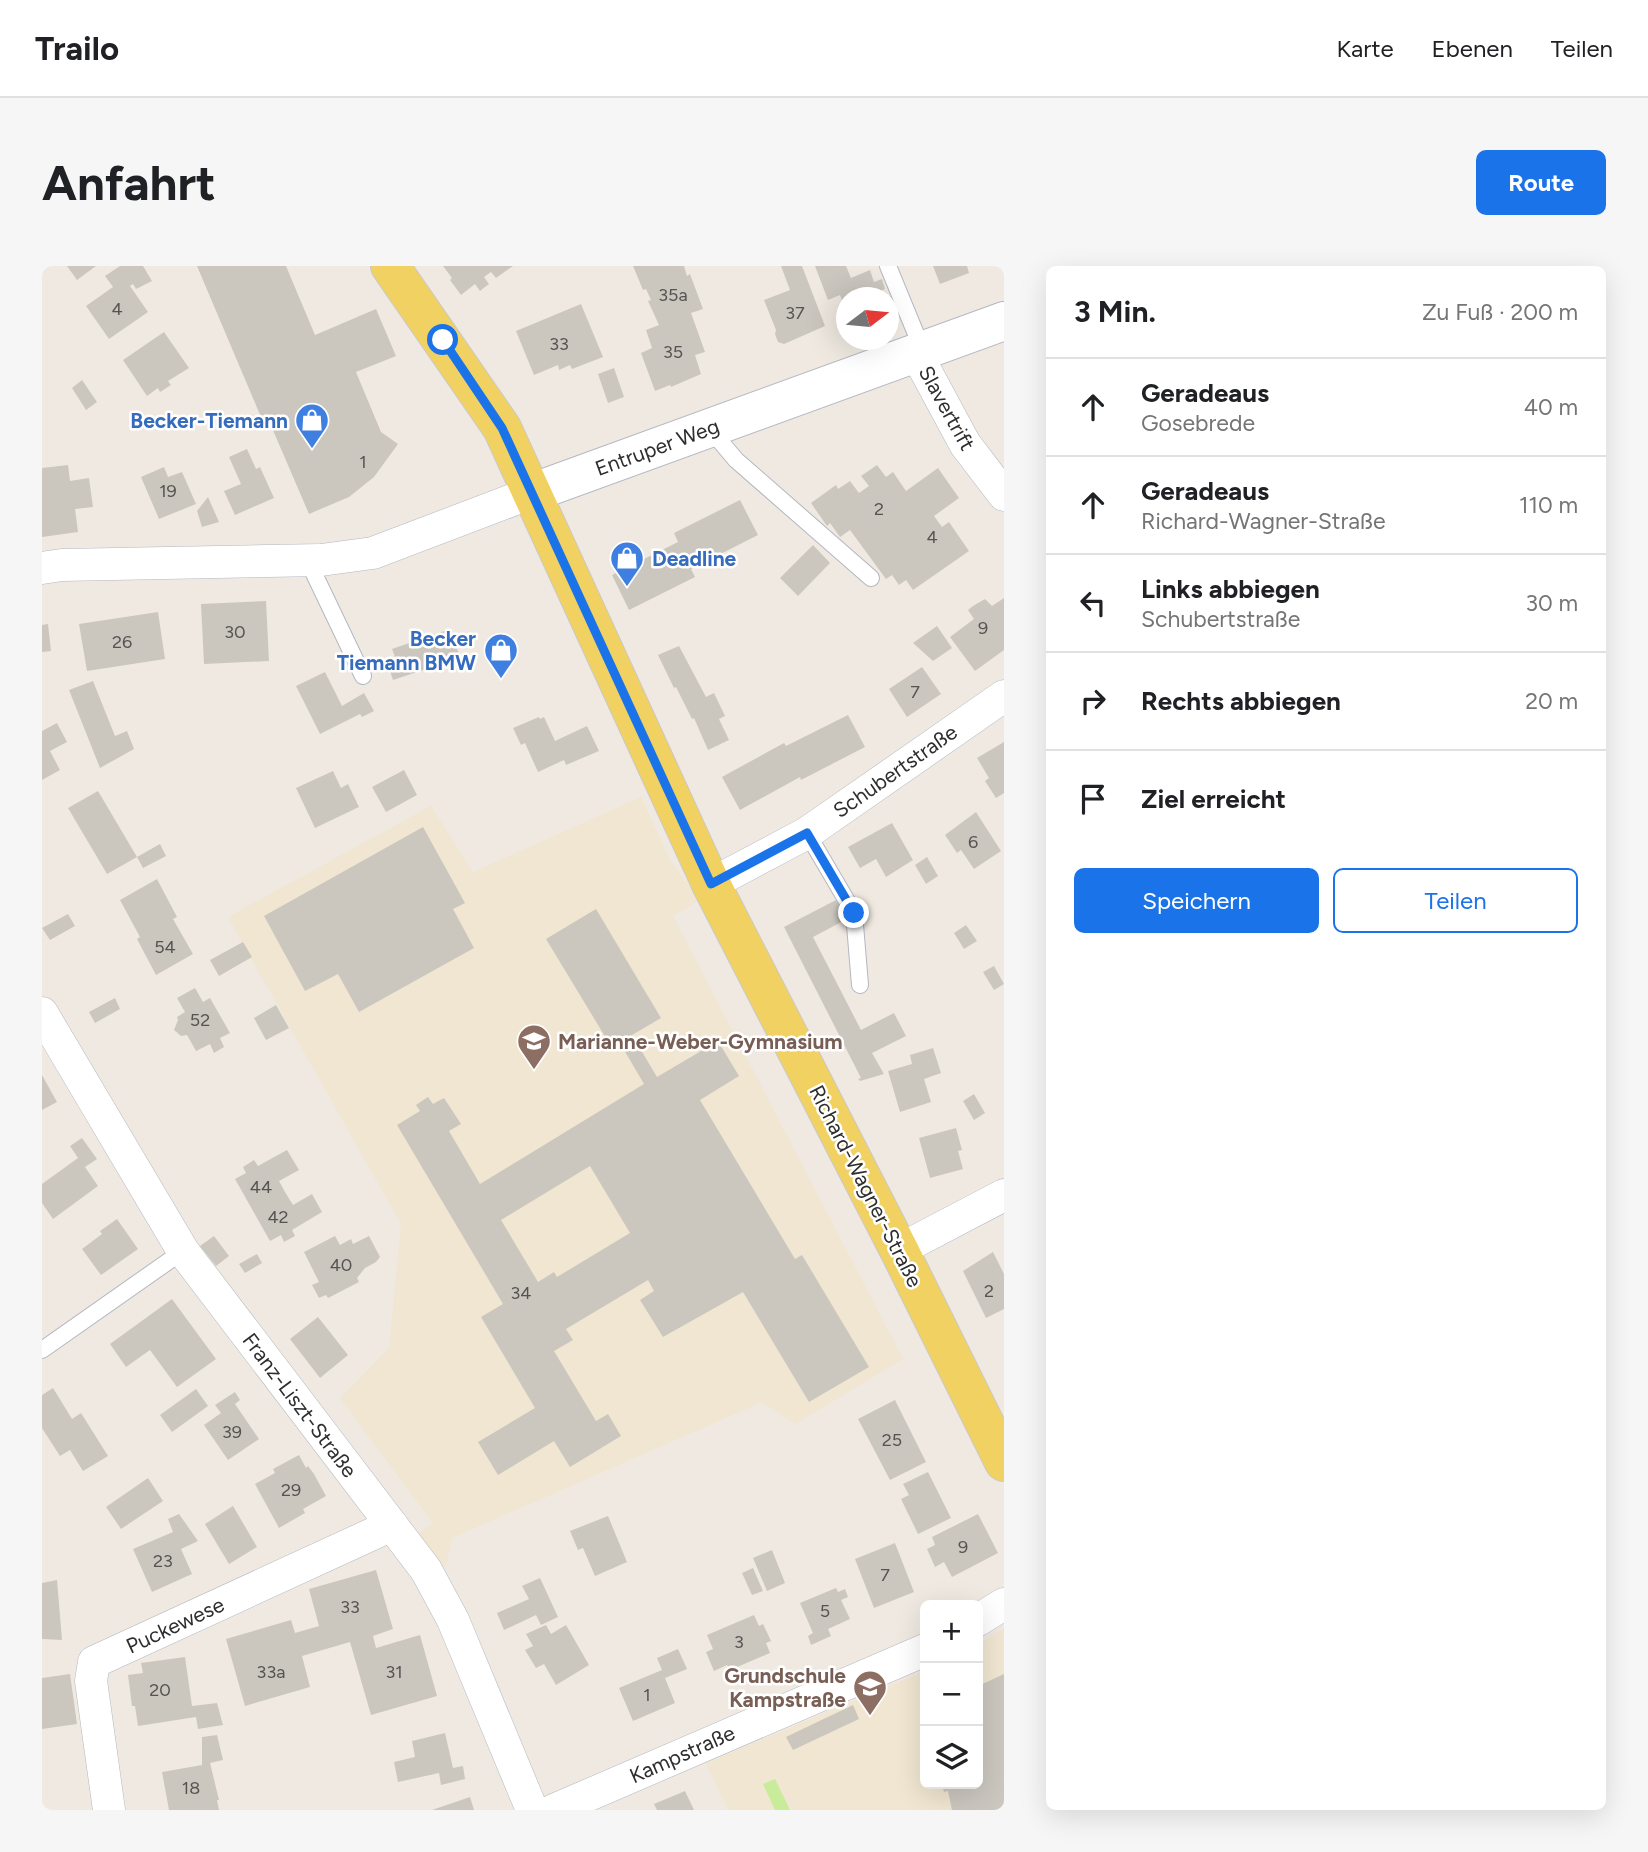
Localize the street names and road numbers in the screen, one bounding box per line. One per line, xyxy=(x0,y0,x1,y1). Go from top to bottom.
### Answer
street label: Slavertrift xyxy=(914,361,980,455)
street label: Entruper Weg xyxy=(592,413,722,481)
street label: Schubertstraße xyxy=(828,719,962,823)
street label: Richard-Wagner-Straße xyxy=(804,1081,928,1291)
street label: Franz-Liszt-Straße xyxy=(238,1328,362,1482)
street label: Puckewese xyxy=(122,1591,228,1659)
street label: Kampstraße xyxy=(626,1720,738,1788)

